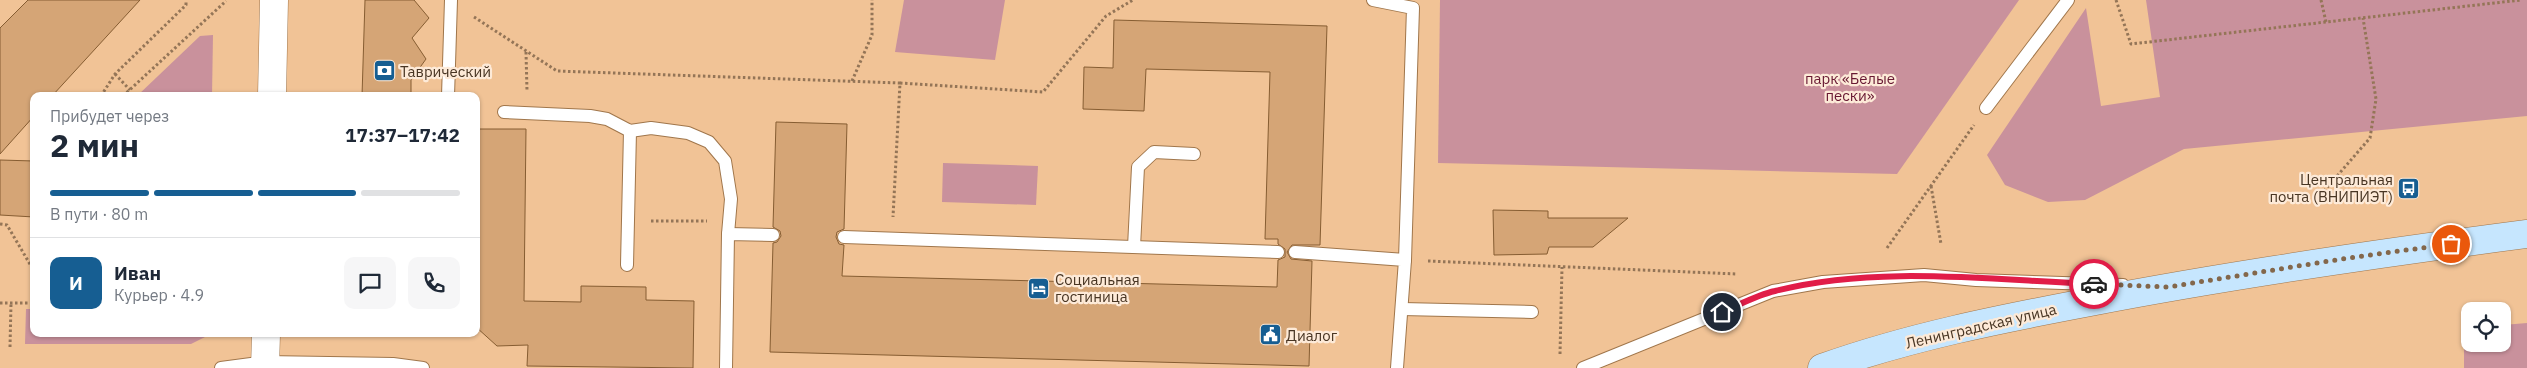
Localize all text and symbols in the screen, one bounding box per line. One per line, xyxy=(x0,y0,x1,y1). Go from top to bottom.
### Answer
bank icon: Таврический xyxy=(372,59,396,83)
place label: Таврический xyxy=(400,62,491,81)
park label: парк «Белые пески» xyxy=(1805,69,1895,105)
text: Прибудет через xyxy=(50,106,169,126)
text: 17:37–17:42 xyxy=(345,123,460,147)
text: 2 мин xyxy=(50,124,139,166)
place label: Центральная почта (ВНИПИЭТ) xyxy=(2269,170,2393,206)
bus stop icon: Центральная почта (ВНИПИЭТ) xyxy=(2397,176,2421,200)
text: В пути · 80 m xyxy=(50,204,148,224)
pin xyxy=(2430,223,2472,265)
icon: bag xyxy=(2437,230,2465,258)
button: chat xyxy=(344,257,396,309)
button: phone xyxy=(408,257,460,309)
courier xyxy=(2069,259,2119,309)
text: Иван xyxy=(114,261,161,285)
place label: Социальная гостиница xyxy=(1055,270,1140,306)
icon: car xyxy=(2080,270,2108,298)
text: И xyxy=(69,271,83,295)
hotel icon: Социальная гостиница xyxy=(1027,276,1051,300)
text: Курьер · 4.9 xyxy=(114,285,204,305)
pin xyxy=(1701,291,1743,333)
icon: home xyxy=(1708,298,1736,326)
street label: Ленинградская улица xyxy=(1904,299,2058,353)
map controls xyxy=(2461,302,2511,352)
button: locate xyxy=(2461,302,2511,352)
public building icon: Диалог xyxy=(1258,323,1282,347)
place label: Диалог xyxy=(1286,326,1338,345)

